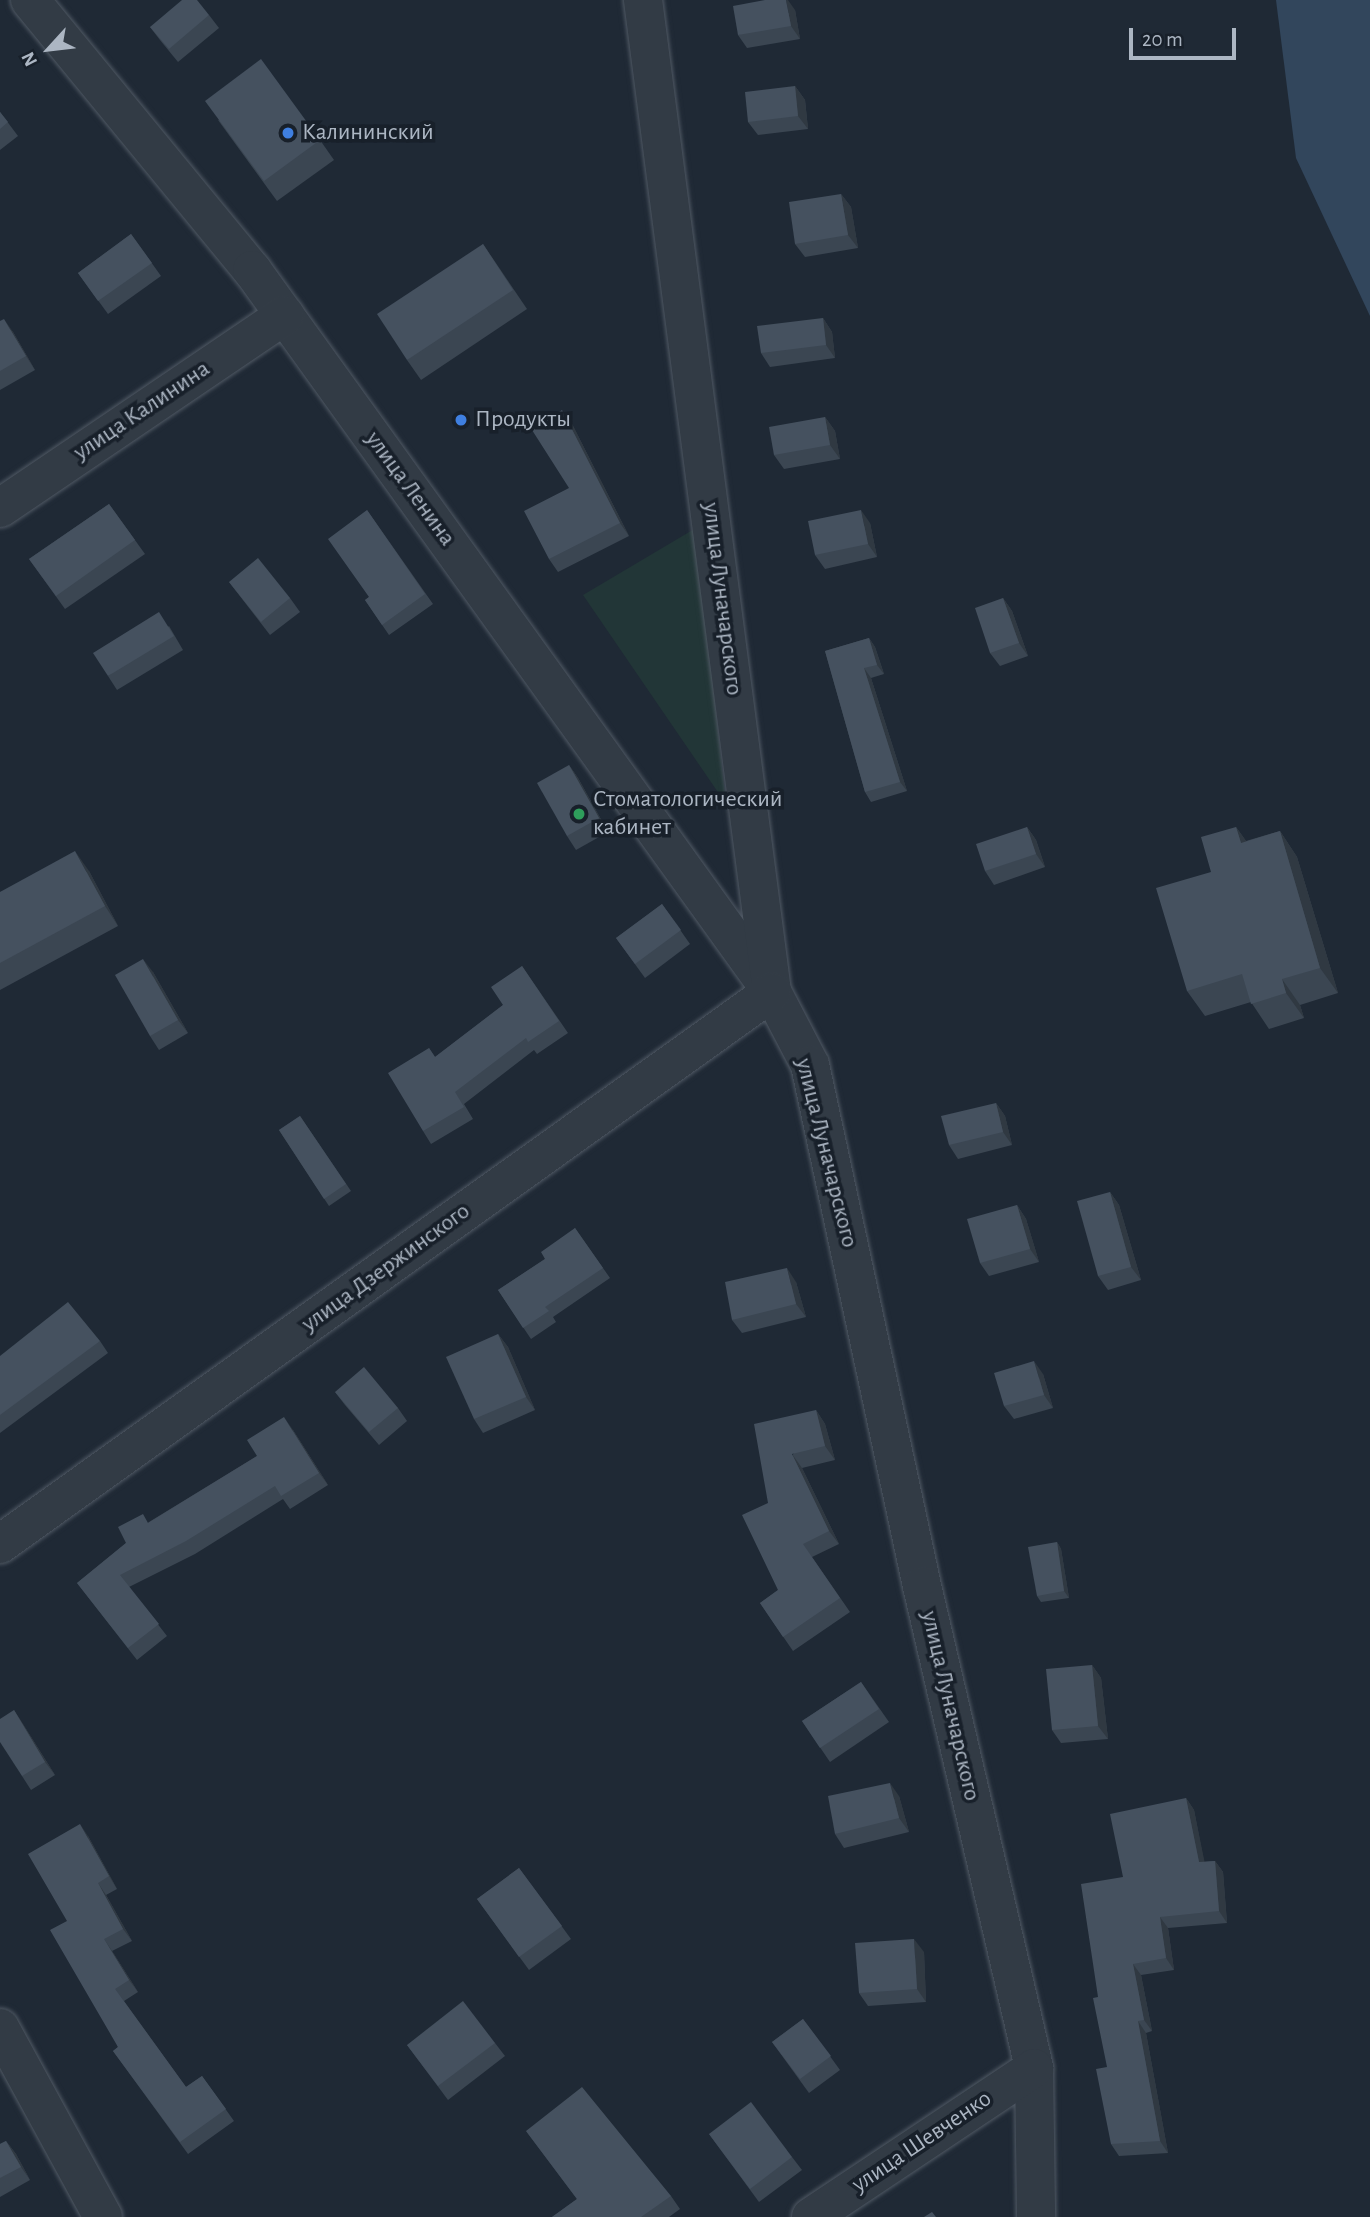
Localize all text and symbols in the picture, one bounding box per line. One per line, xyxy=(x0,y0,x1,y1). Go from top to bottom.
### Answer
north arrow xyxy=(14,14,84,84)
scale bar xyxy=(1132,14,1239,58)
text: 20 m xyxy=(1142,29,1183,50)
text: N xyxy=(18,49,41,69)
place label: Калининский xyxy=(302,119,434,147)
marker: Калининский xyxy=(280,125,296,141)
street label: улица Калинина xyxy=(68,355,216,467)
place label: Продукты xyxy=(475,406,571,434)
marker: Продукты xyxy=(453,412,469,428)
street label: улица Ленина xyxy=(359,426,461,552)
street label: улица Луначарского xyxy=(696,501,748,697)
place label: Стоматологический кабинет xyxy=(593,786,782,842)
marker: Стоматологический кабинет xyxy=(571,806,587,822)
street label: улица Луначарского xyxy=(789,1055,863,1251)
street label: улица Дзержинского xyxy=(296,1197,476,1339)
street label: улица Луначарского xyxy=(914,1608,986,1804)
street label: улица Шевченко xyxy=(847,2085,997,2199)

